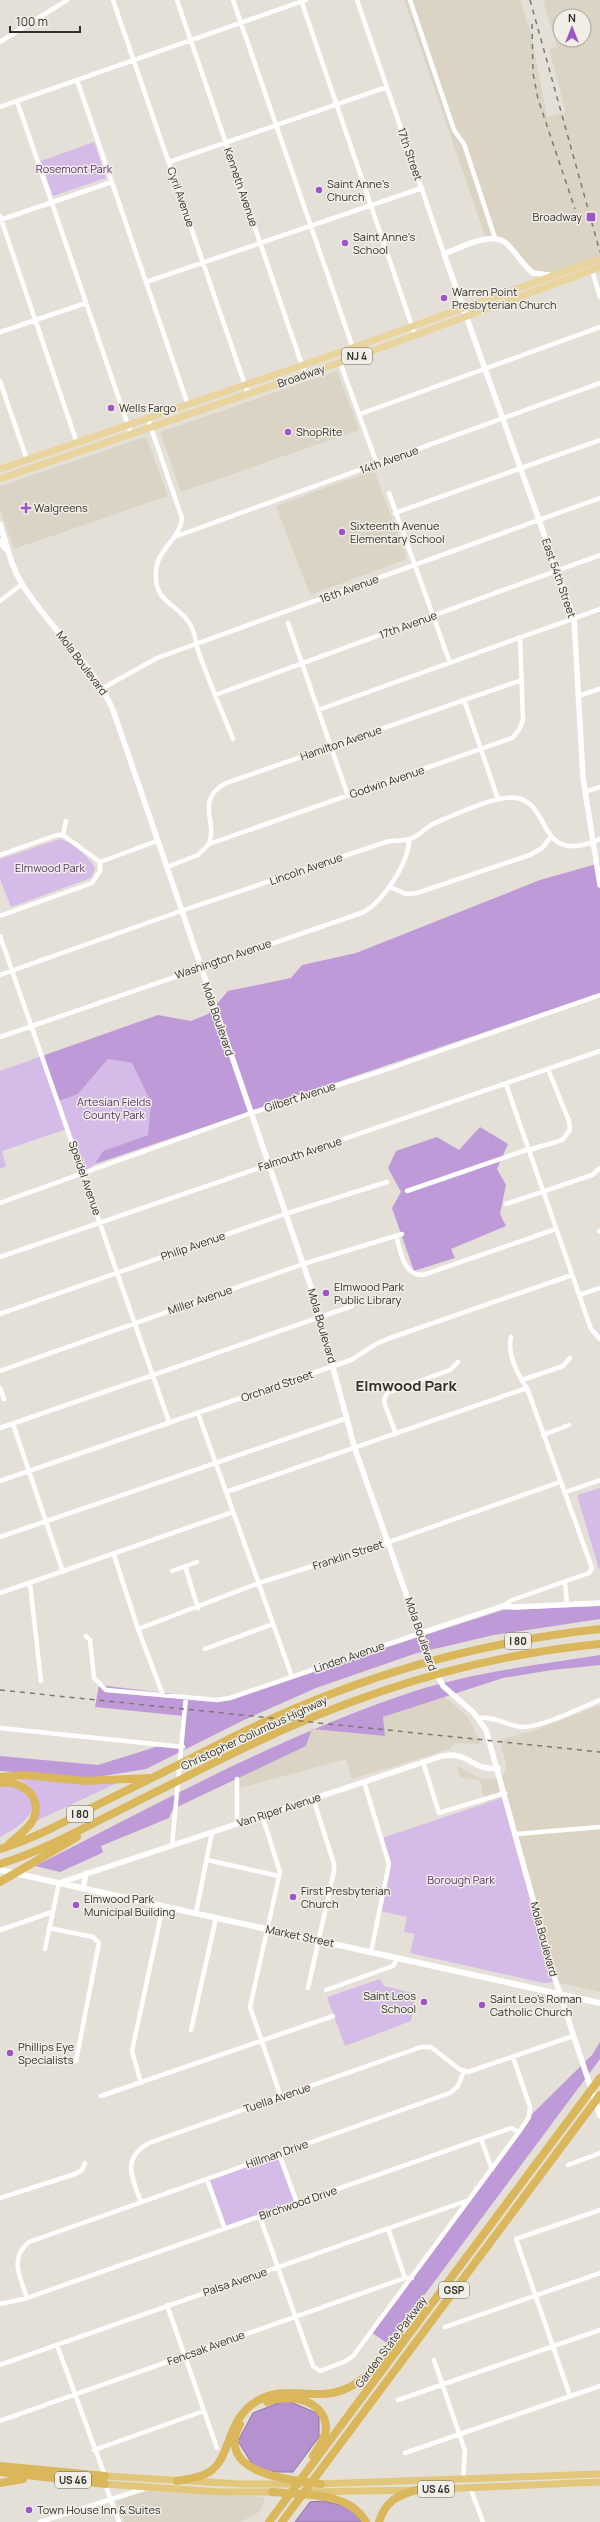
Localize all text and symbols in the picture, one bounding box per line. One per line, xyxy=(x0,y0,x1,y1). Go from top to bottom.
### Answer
scale bar xyxy=(10,8,80,34)
north arrow xyxy=(552,8,592,48)
text: N xyxy=(568,10,576,25)
text: 100 m xyxy=(16,13,48,30)
street label: 17th Street xyxy=(394,125,427,182)
street label: Kenneth Avenue xyxy=(221,145,262,229)
park label: Rosemont Park xyxy=(36,161,113,176)
street label: Cyril Avenue xyxy=(164,165,199,229)
place label: Saint Anne's Church xyxy=(327,176,389,204)
marker: Saint Anne's Church xyxy=(314,185,324,195)
place label: Broadway xyxy=(533,209,582,224)
marker: Broadway xyxy=(585,211,597,223)
place label: Saint Anne's School xyxy=(353,229,415,257)
marker: Saint Anne's School xyxy=(340,238,350,248)
place label: Warren Point Presbyterian Church xyxy=(452,284,557,312)
marker: Warren Point Presbyterian Church xyxy=(439,293,449,303)
road number: NJ 4 xyxy=(342,348,372,364)
street label: Broadway xyxy=(275,360,327,391)
place label: Wells Fargo xyxy=(119,400,177,415)
marker: Wells Fargo xyxy=(106,403,116,413)
place label: ShopRite xyxy=(296,424,343,439)
marker: ShopRite xyxy=(283,427,293,437)
street label: 14th Avenue xyxy=(357,442,421,477)
place label: Walgreens xyxy=(34,500,88,515)
marker: Walgreens xyxy=(21,503,31,513)
place label: Sixteenth Avenue Elementary School xyxy=(350,518,445,546)
marker: Sixteenth Avenue Elementary School xyxy=(337,527,347,537)
street label: East 54th Street xyxy=(539,536,580,620)
street label: 16th Avenue xyxy=(317,571,381,606)
street label: 17th Avenue xyxy=(377,607,439,642)
street label: Mola Boulevard xyxy=(53,627,112,698)
street label: Hamilton Avenue xyxy=(298,721,384,763)
street label: Godwin Avenue xyxy=(347,762,427,801)
street label: Lincoln Avenue xyxy=(267,849,345,888)
park label: Elmwood Park xyxy=(15,860,86,875)
street label: Washington Avenue xyxy=(173,935,274,982)
street label: Mola Boulevard xyxy=(199,980,238,1058)
street label: Gilbert Avenue xyxy=(262,1078,338,1115)
park label: Artesian Fields County Park xyxy=(77,1094,151,1122)
street label: Falmouth Avenue xyxy=(256,1133,344,1174)
street label: Speidel Avenue xyxy=(66,1139,105,1218)
street label: Philip Avenue xyxy=(159,1227,228,1264)
place label: Elmwood Park Public Library xyxy=(334,1279,405,1307)
street label: Miller Avenue xyxy=(166,1281,235,1318)
street label: Mola Boulevard xyxy=(305,1287,340,1365)
marker: Elmwood Park Public Library xyxy=(321,1288,331,1298)
street label: Orchard Street xyxy=(239,1366,315,1405)
district label: Elmwood Park xyxy=(355,1375,457,1396)
street label: Franklin Street xyxy=(311,1536,385,1573)
street label: Mola Boulevard xyxy=(402,1595,441,1673)
road number: I 80 xyxy=(505,1633,531,1649)
street label: Linden Avenue xyxy=(311,1637,387,1676)
street label: Christopher Columbus Highway xyxy=(178,1692,330,1773)
street label: Van Riper Avenue xyxy=(235,1789,323,1830)
road number: I 80 xyxy=(67,1806,93,1822)
park label: Borough Park xyxy=(427,1872,495,1887)
place label: First Presbyterian Church xyxy=(301,1883,390,1911)
place label: Elmwood Park Municipal Building xyxy=(84,1891,175,1919)
marker: First Presbyterian Church xyxy=(288,1892,298,1902)
marker: Elmwood Park Municipal Building xyxy=(71,1900,81,1910)
street label: Mola Boulevard xyxy=(527,1900,562,1978)
street label: Market Street xyxy=(264,1921,336,1950)
place label: Saint Leos School xyxy=(363,1988,416,2016)
place label: Saint Leo's Roman Catholic Church xyxy=(490,1991,582,2019)
marker: Saint Leos School xyxy=(419,1997,429,2007)
marker: Saint Leo's Roman Catholic Church xyxy=(477,2000,487,2010)
place label: Phillips Eye Specialists xyxy=(18,2039,75,2067)
marker: Phillips Eye Specialists xyxy=(5,2048,15,2058)
street label: Tuella Avenue xyxy=(241,2079,313,2116)
street label: Hillman Drive xyxy=(244,2136,311,2171)
street label: Birchwood Drive xyxy=(257,2182,339,2223)
street label: Palsa Avenue xyxy=(201,2263,269,2299)
road number: GSP xyxy=(439,2282,469,2298)
street label: Garden State Parkway xyxy=(351,2293,430,2391)
street label: Fencsak Avenue xyxy=(165,2326,247,2369)
road number: US 46 xyxy=(55,2472,91,2488)
road number: US 46 xyxy=(418,2481,454,2497)
place label: Town House Inn & Suites xyxy=(37,2502,161,2517)
marker: Town House Inn & Suites xyxy=(24,2505,34,2515)

